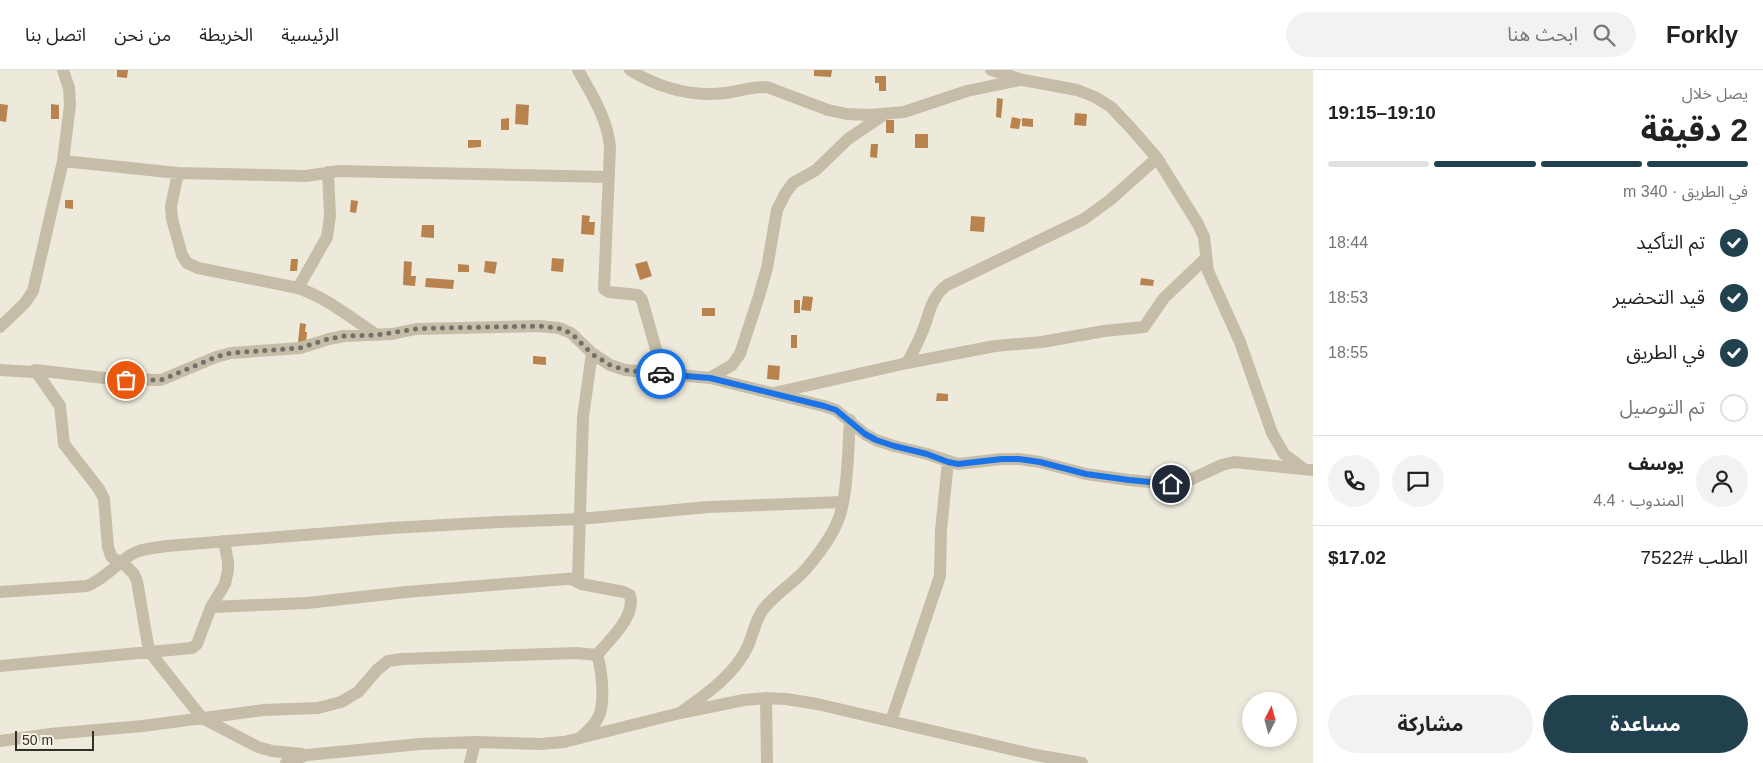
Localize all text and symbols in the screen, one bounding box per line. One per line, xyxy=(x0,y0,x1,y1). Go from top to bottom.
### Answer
search box xyxy=(1286,12,1636,57)
icon: search xyxy=(1590,21,1618,49)
text: Forkly xyxy=(1666,21,1738,48)
text: ابحث هنا xyxy=(1507,24,1578,45)
text: اتصل بنا xyxy=(25,25,86,45)
text: من نحن xyxy=(114,25,171,45)
text: الخريطة xyxy=(199,25,253,45)
text: الرئيسية xyxy=(281,25,339,45)
text: يصل خلال xyxy=(1682,85,1748,102)
text: 19:10–19:15 xyxy=(1328,102,1436,123)
text: 2 دقيقة xyxy=(1641,112,1748,148)
text: في الطريق · 340 m xyxy=(1623,183,1748,200)
icon: check xyxy=(1720,229,1748,257)
text: تم التأكيد xyxy=(1636,232,1705,253)
text: 18:44 xyxy=(1328,234,1368,251)
icon: check xyxy=(1720,284,1748,312)
text: قيد التحضير xyxy=(1613,287,1705,308)
text: 18:53 xyxy=(1328,289,1368,306)
icon: check xyxy=(1720,339,1748,367)
text: في الطريق xyxy=(1626,342,1705,363)
text: 18:55 xyxy=(1328,344,1368,361)
courier xyxy=(636,349,686,399)
pin xyxy=(105,359,147,401)
icon: car xyxy=(647,360,675,388)
icon: bag xyxy=(112,366,140,394)
text: تم التوصيل xyxy=(1620,397,1705,418)
text: يوسف xyxy=(1628,453,1684,474)
button: phone xyxy=(1328,455,1380,507)
button: chat xyxy=(1392,455,1444,507)
button: person xyxy=(1696,455,1748,507)
pin xyxy=(1150,463,1192,505)
icon: home xyxy=(1157,470,1185,498)
text: المندوب · 4.4 xyxy=(1593,492,1684,509)
text: $17.02 xyxy=(1328,547,1386,568)
text: الطلب #7522 xyxy=(1640,547,1748,568)
north arrow xyxy=(1242,692,1298,748)
map controls xyxy=(1242,692,1297,747)
button: مشاركة xyxy=(1328,695,1533,753)
button: مساعدة xyxy=(1543,695,1748,753)
scale bar xyxy=(15,728,94,751)
text: 50 m xyxy=(22,732,53,748)

